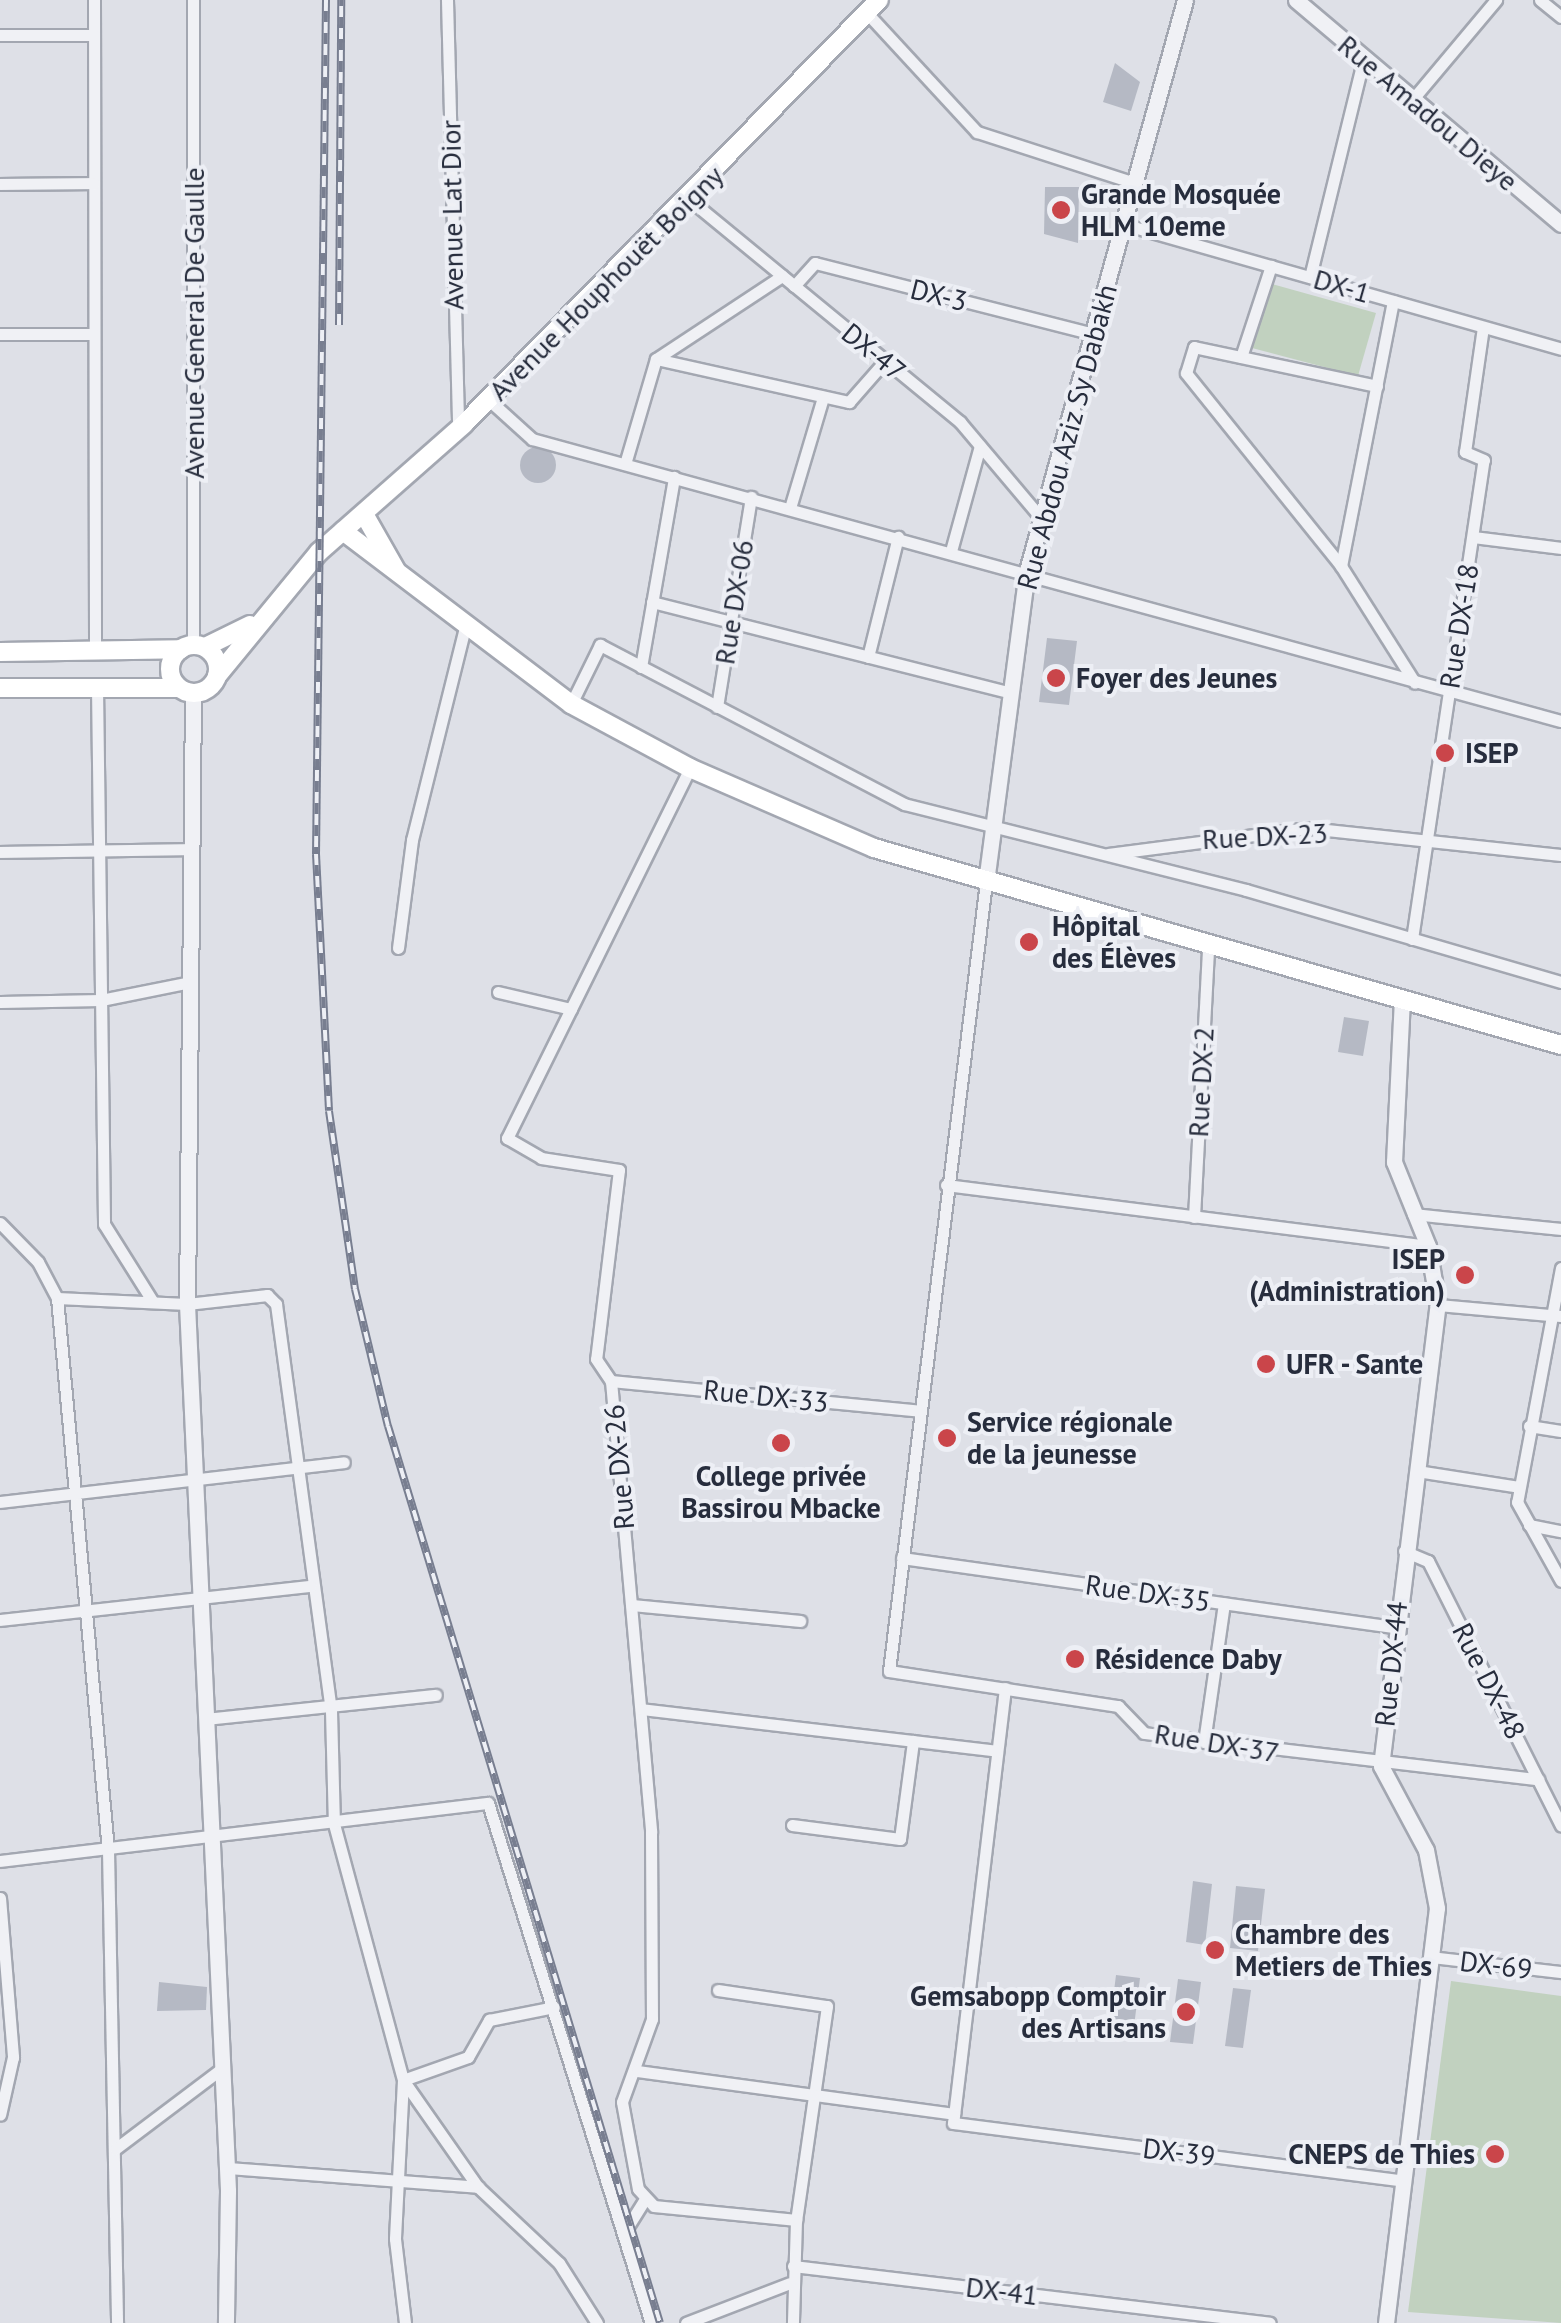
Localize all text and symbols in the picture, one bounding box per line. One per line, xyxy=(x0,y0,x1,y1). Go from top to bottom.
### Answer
street label: Rue Amadou Dieye xyxy=(1331,28,1525,198)
street label: Avenue Lat Dior xyxy=(434,120,470,310)
street label: Avenue Houphouët Boigny xyxy=(482,159,730,407)
street label: Avenue General De Gaulle xyxy=(177,167,211,479)
place label: Grande Mosquée HLM 10eme xyxy=(1081,177,1281,243)
marker: Grande Mosquée HLM 10eme xyxy=(1050,199,1072,221)
street label: DX-1 xyxy=(1310,262,1374,310)
street label: DX-3 xyxy=(907,272,971,318)
street label: Rue Abdou Aziz Sy Dabakh xyxy=(1010,279,1124,595)
street label: DX-47 xyxy=(835,316,913,388)
street label: Rue DX-06 xyxy=(708,537,760,667)
street label: Rue DX-18 xyxy=(1433,561,1485,691)
place label: Foyer des Jeunes xyxy=(1076,661,1277,695)
marker: Foyer des Jeunes xyxy=(1045,667,1067,689)
place label: ISEP xyxy=(1465,736,1518,770)
marker: ISEP xyxy=(1434,742,1456,764)
street label: Rue DX-23 xyxy=(1201,816,1329,856)
place label: Hôpital des Élèves xyxy=(1052,909,1176,975)
marker: Hôpital des Élèves xyxy=(1016,929,1042,955)
street label: Rue DX-2 xyxy=(1181,1026,1221,1138)
place label: ISEP (Administration) xyxy=(1249,1242,1445,1308)
marker: ISEP (Administration) xyxy=(1454,1264,1476,1286)
place label: UFR - Sante xyxy=(1286,1347,1427,1381)
marker: UFR - Sante xyxy=(1255,1353,1277,1375)
street label: Rue DX-33 xyxy=(702,1373,830,1419)
street label: Rue DX-26 xyxy=(597,1403,641,1531)
place label: Service régionale de la jeunesse xyxy=(967,1405,1173,1471)
marker: Service régionale de la jeunesse xyxy=(936,1427,958,1449)
marker: College privée Bassirou Mbacke xyxy=(770,1432,792,1454)
place label: College privée Bassirou Mbacke xyxy=(681,1459,881,1525)
street label: Rue DX-35 xyxy=(1083,1568,1213,1618)
street label: Rue DX-44 xyxy=(1368,1600,1414,1728)
street label: Rue DX-48 xyxy=(1445,1617,1533,1745)
place label: Résidence Daby xyxy=(1095,1642,1282,1676)
marker: Résidence Daby xyxy=(1064,1648,1086,1670)
street label: Rue DX-37 xyxy=(1152,1717,1282,1769)
place label: Chambre des Metiers de Thies xyxy=(1235,1917,1433,1983)
marker: Chambre des Metiers de Thies xyxy=(1204,1939,1226,1961)
street label: DX-69 xyxy=(1458,1944,1534,1986)
place label: Gemsabopp Comptoir des Artisans xyxy=(910,1979,1166,2045)
marker: Gemsabopp Comptoir des Artisans xyxy=(1175,2001,1197,2023)
street label: DX-39 xyxy=(1141,2131,1217,2173)
place label: CNEPS de Thies xyxy=(1287,2137,1475,2171)
marker: CNEPS de Thies xyxy=(1484,2143,1506,2165)
street label: DX-41 xyxy=(964,2270,1040,2312)

